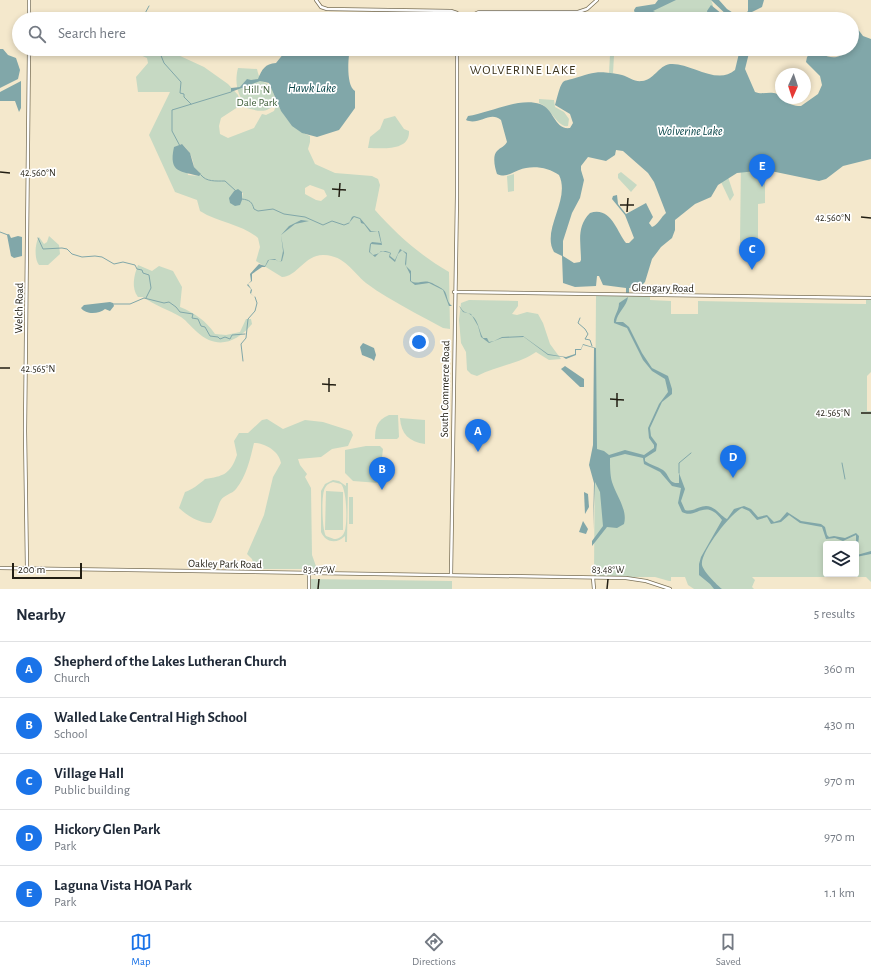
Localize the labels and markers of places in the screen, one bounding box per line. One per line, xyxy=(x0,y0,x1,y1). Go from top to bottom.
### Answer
pin: E xyxy=(749,154,775,187)
pin: C xyxy=(739,237,765,270)
pin: A xyxy=(465,419,491,452)
pin: D xyxy=(720,445,746,478)
pin: B xyxy=(369,457,395,490)

